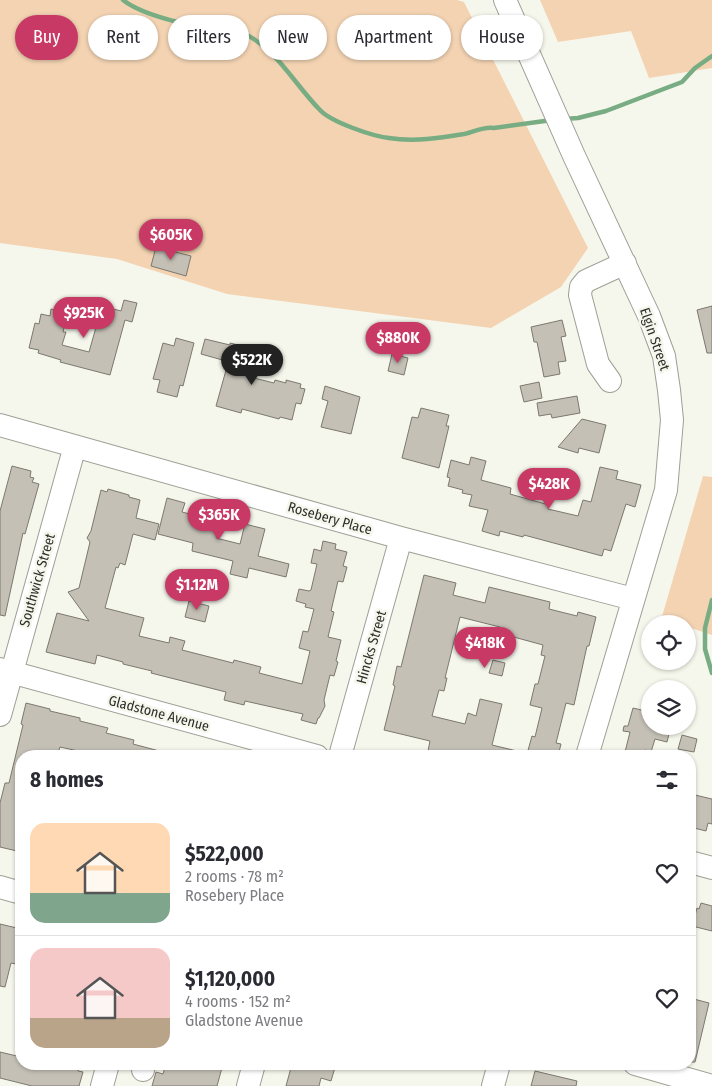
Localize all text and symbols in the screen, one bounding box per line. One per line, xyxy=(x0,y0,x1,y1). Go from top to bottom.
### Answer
chip: Buy xyxy=(15,15,78,60)
chip: Rent xyxy=(88,15,158,60)
chip: Filters xyxy=(168,15,249,60)
chip: New xyxy=(259,15,327,60)
chip: Apartment xyxy=(337,15,451,60)
chip: House xyxy=(461,15,543,60)
pin: $605K xyxy=(136,218,206,261)
text: $605K xyxy=(150,225,192,244)
pin: $925K xyxy=(49,296,119,339)
text: $925K xyxy=(64,303,104,322)
street label: Elgin Street xyxy=(636,305,673,373)
pin: $880K xyxy=(363,322,433,364)
text: $880K xyxy=(377,328,419,347)
pin: $522K xyxy=(217,344,287,386)
text: $522K xyxy=(232,350,272,369)
pin: $428K xyxy=(514,468,584,510)
text: $428K xyxy=(528,474,570,493)
pin: $365K xyxy=(184,498,254,541)
street label: Rosebery Place xyxy=(286,498,374,539)
text: $365K xyxy=(199,505,239,524)
street label: Southwick Street xyxy=(16,531,59,629)
pin: $1.12M xyxy=(156,568,238,611)
text: $1.12M xyxy=(176,575,218,594)
street label: Hincks Street xyxy=(353,608,390,686)
map controls xyxy=(641,615,696,735)
button: locate xyxy=(641,615,696,670)
pin: $418K xyxy=(450,626,520,669)
text: $418K xyxy=(465,633,505,652)
button: layers xyxy=(641,680,696,735)
street label: Gladstone Avenue xyxy=(107,692,211,735)
icon: filters xyxy=(653,766,681,794)
text: 8 homes xyxy=(30,767,104,793)
text: $522,000 xyxy=(185,841,264,867)
icon: home xyxy=(70,843,130,903)
icon: heart xyxy=(653,859,681,887)
text: 2 rooms · 78 m² xyxy=(185,867,284,886)
text: Rosebery Place xyxy=(185,886,284,905)
text: $1,120,000 xyxy=(185,966,275,992)
icon: home xyxy=(70,968,130,1028)
icon: heart xyxy=(653,984,681,1012)
text: 4 rooms · 152 m² xyxy=(185,992,291,1011)
text: Gladstone Avenue xyxy=(185,1011,303,1030)

